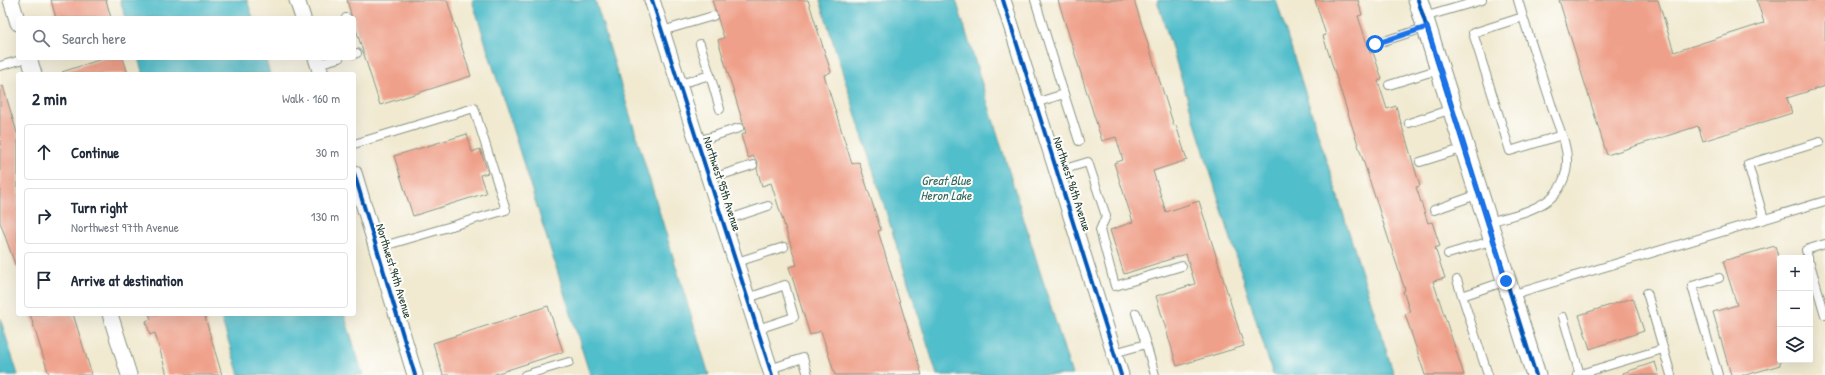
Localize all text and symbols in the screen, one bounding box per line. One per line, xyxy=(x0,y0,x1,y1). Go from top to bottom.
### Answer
search box xyxy=(16,16,356,60)
icon: search xyxy=(30,27,52,49)
text: Search here xyxy=(62,28,126,49)
route start xyxy=(1366,35,1384,53)
text: 2 min xyxy=(32,87,67,110)
text: Walk · 160 m xyxy=(282,89,340,107)
street label: Northwest 95th Avenue xyxy=(699,134,746,234)
street label: Northwest 96th Avenue xyxy=(1049,134,1096,233)
icon: ahead xyxy=(33,141,55,163)
text: Continue xyxy=(71,142,119,163)
text: 30 m xyxy=(316,143,339,161)
water label: Great Blue Heron Lake xyxy=(921,171,972,204)
text: Turn right xyxy=(71,197,127,218)
icon: right xyxy=(33,205,55,227)
text: 130 m xyxy=(311,207,339,225)
text: Northwest 97th Avenue xyxy=(71,218,179,236)
street label: Northwest 94th Avenue xyxy=(372,221,417,320)
map controls xyxy=(1777,255,1813,363)
button: + xyxy=(1777,255,1813,291)
icon: arrive xyxy=(33,269,55,291)
text: Arrive at destination xyxy=(71,270,183,291)
route end xyxy=(1497,272,1515,290)
button: − xyxy=(1777,291,1813,327)
button: layers xyxy=(1777,327,1813,363)

